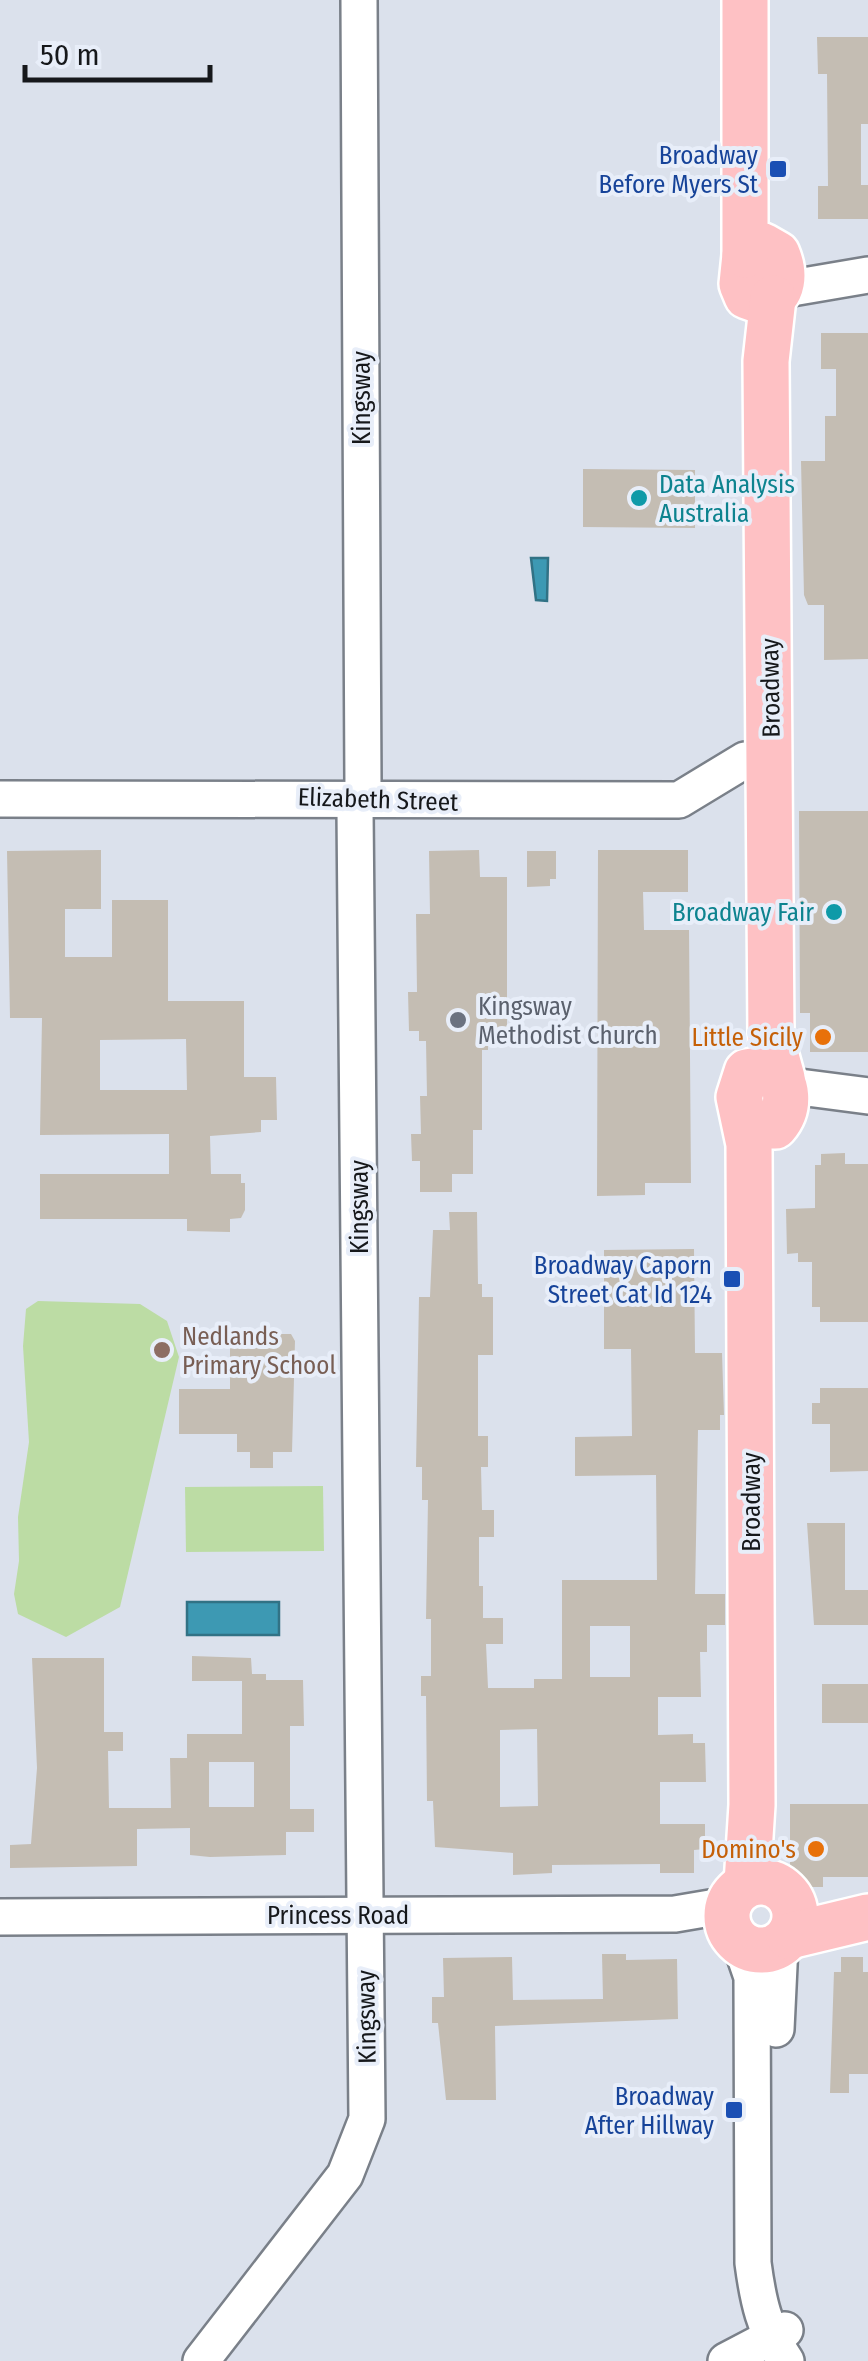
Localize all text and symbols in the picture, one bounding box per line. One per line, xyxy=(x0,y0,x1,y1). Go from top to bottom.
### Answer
scale bar xyxy=(25,20,210,82)
text: 50 m xyxy=(40,37,100,73)
place label: Broadway Before Myers St xyxy=(598,141,759,200)
marker: Broadway Before Myers St xyxy=(767,158,789,180)
street label: Kingsway xyxy=(347,351,377,445)
place label: Data Analysis Australia xyxy=(659,470,795,529)
marker: Data Analysis Australia xyxy=(628,487,650,509)
street label: Broadway xyxy=(755,638,787,738)
street label: Elizabeth Street xyxy=(297,782,460,818)
place label: Broadway Fair xyxy=(672,898,814,928)
marker: Broadway Fair xyxy=(823,901,845,923)
place label: Kingsway Methodist Church xyxy=(478,992,658,1051)
marker: Kingsway Methodist Church xyxy=(447,1009,469,1031)
place label: Little Sicily xyxy=(692,1023,803,1053)
marker: Little Sicily xyxy=(812,1026,834,1048)
street label: Kingsway xyxy=(345,1160,375,1254)
place label: Broadway Caporn Street Cat Id 124 xyxy=(534,1251,712,1310)
marker: Broadway Caporn Street Cat Id 124 xyxy=(721,1268,743,1290)
place label: Nedlands Primary School xyxy=(182,1322,336,1381)
marker: Nedlands Primary School xyxy=(151,1339,173,1361)
street label: Broadway xyxy=(737,1452,767,1552)
place label: Domino's xyxy=(701,1835,796,1865)
marker: Domino's xyxy=(805,1838,827,1860)
street label: Princess Road xyxy=(267,1901,409,1931)
street label: Kingsway xyxy=(351,1970,383,2064)
place label: Broadway After Hillway xyxy=(585,2082,714,2141)
marker: Broadway After Hillway xyxy=(723,2099,745,2121)

